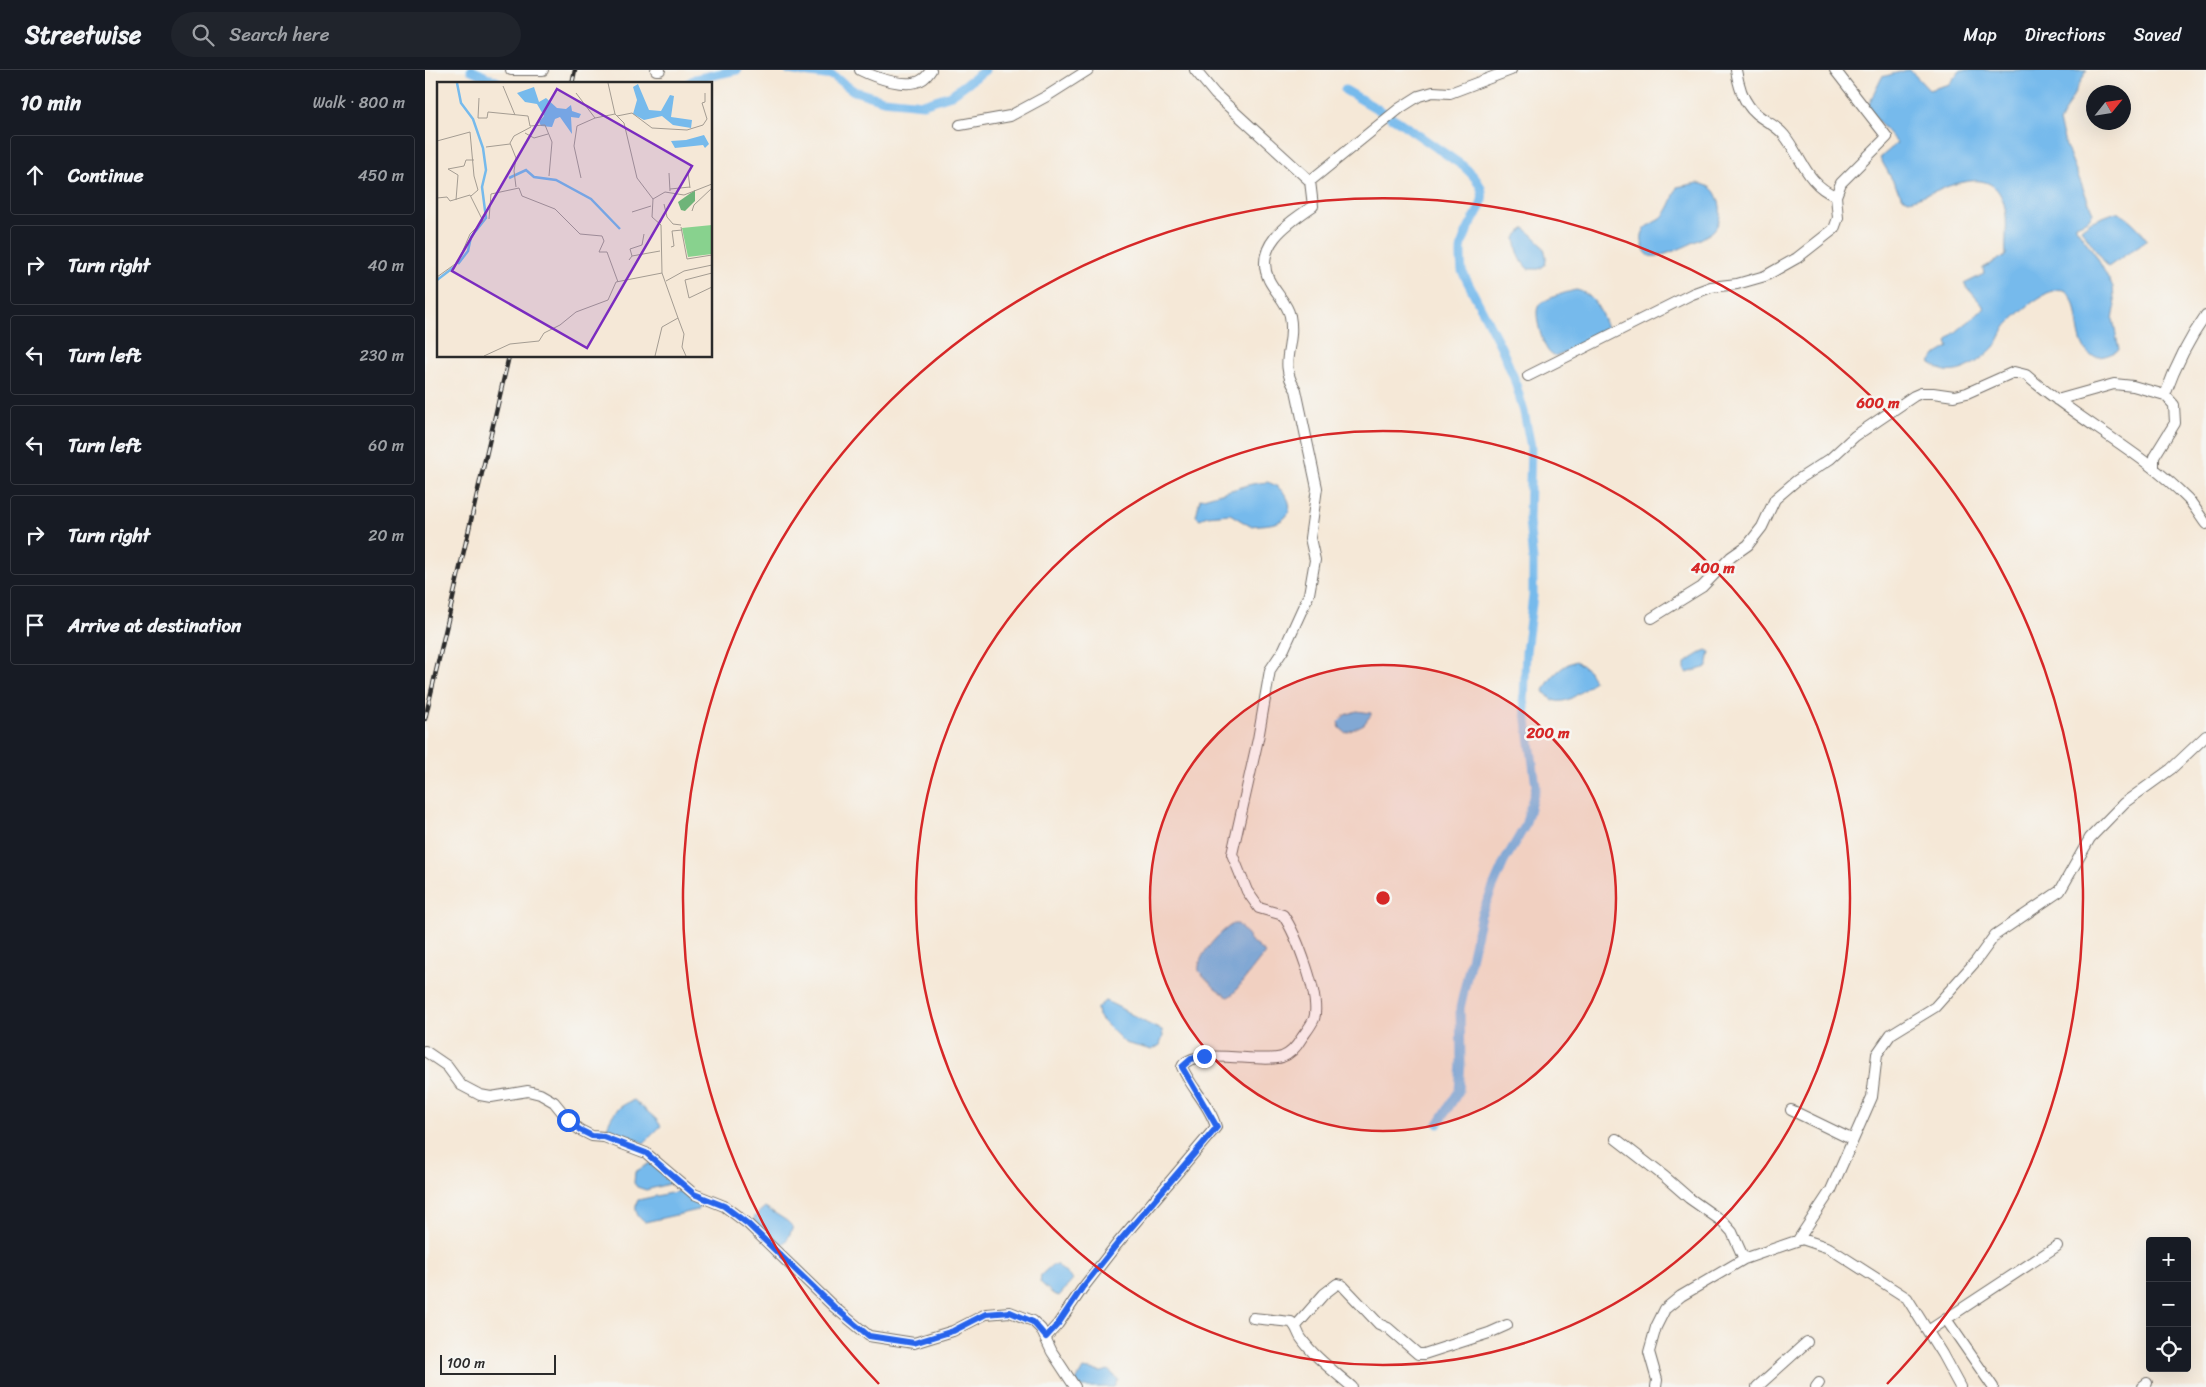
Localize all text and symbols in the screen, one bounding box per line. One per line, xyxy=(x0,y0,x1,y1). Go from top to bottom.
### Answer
search box xyxy=(171,12,521,57)
text: Streetwise xyxy=(25,14,141,56)
text: Search here xyxy=(229,18,329,51)
text: Map xyxy=(1964,19,1997,51)
text: Directions xyxy=(2025,19,2106,51)
text: Saved xyxy=(2134,19,2181,51)
icon: search xyxy=(189,21,217,49)
inset map xyxy=(437,82,713,358)
text: 10 min xyxy=(20,84,81,122)
north arrow xyxy=(2086,85,2131,130)
text: Walk · 800 m xyxy=(313,88,405,117)
text: Continue xyxy=(68,159,144,192)
icon: ahead xyxy=(21,161,49,189)
text: 450 m xyxy=(358,161,404,190)
text: Turn right xyxy=(68,249,150,282)
icon: right xyxy=(21,251,49,279)
text: 40 m xyxy=(367,251,404,280)
text: Turn left xyxy=(68,339,141,372)
icon: left xyxy=(21,341,49,369)
text: 230 m xyxy=(359,341,404,370)
text: 600 m xyxy=(1856,390,1900,416)
text: Turn left xyxy=(68,429,141,462)
icon: left xyxy=(21,431,49,459)
text: 60 m xyxy=(368,431,404,460)
text: Turn right xyxy=(68,519,150,552)
icon: right xyxy=(21,521,49,549)
text: 20 m xyxy=(368,521,404,550)
text: 400 m xyxy=(1690,555,1735,581)
text: Arrive at destination xyxy=(68,609,241,642)
icon: arrive xyxy=(21,611,49,639)
text: 200 m xyxy=(1525,720,1570,746)
centre of rings xyxy=(1374,889,1392,907)
route end xyxy=(1193,1045,1216,1068)
route start xyxy=(557,1109,580,1132)
map controls xyxy=(2146,1237,2191,1372)
button: + xyxy=(2146,1237,2191,1282)
button: − xyxy=(2146,1282,2191,1327)
button: locate xyxy=(2146,1327,2191,1372)
text: 100 m xyxy=(447,1351,485,1376)
scale bar xyxy=(440,1352,556,1375)

